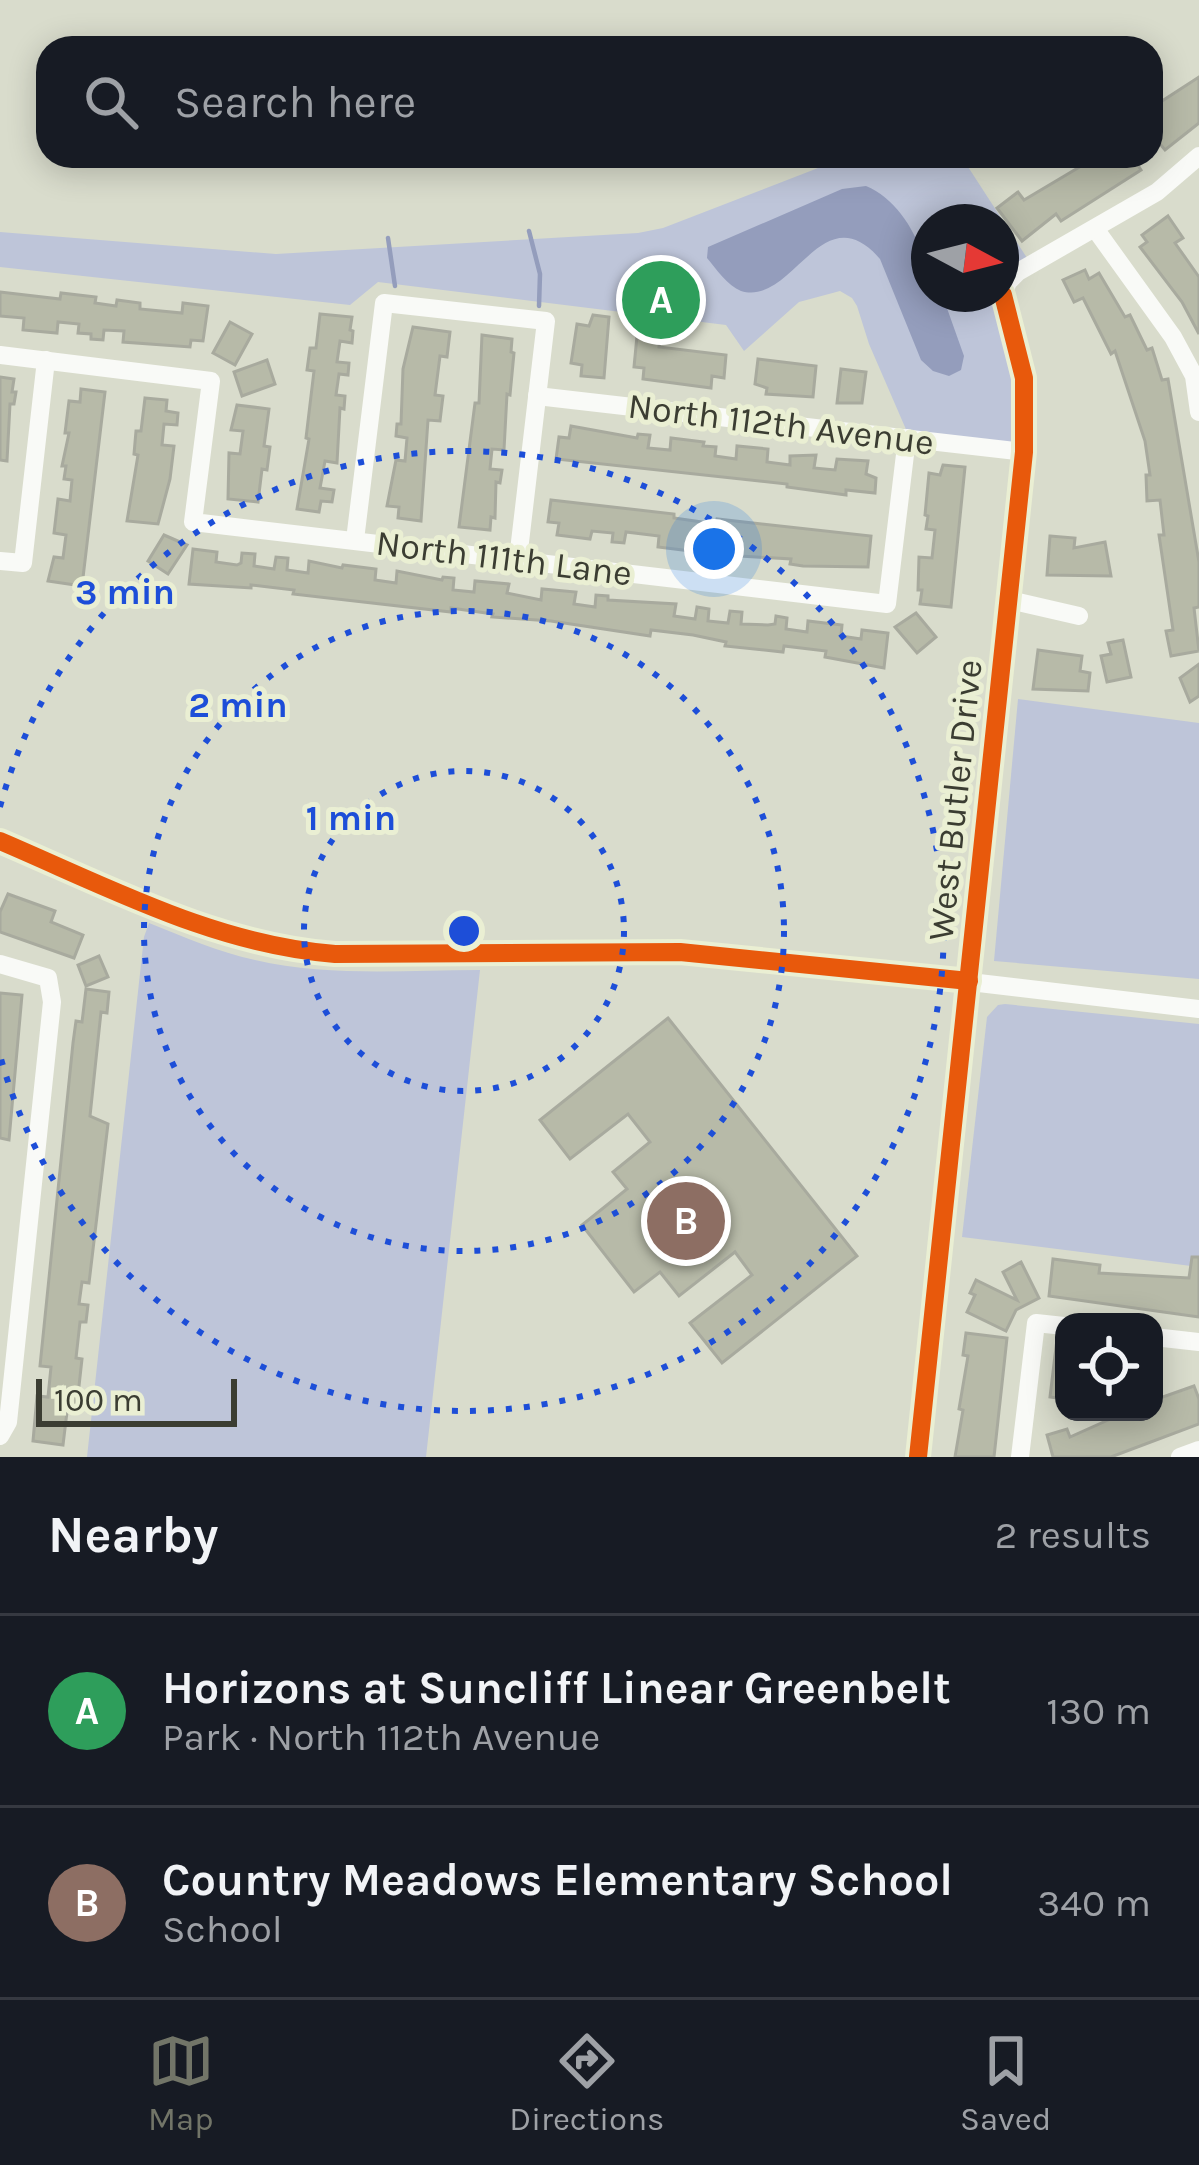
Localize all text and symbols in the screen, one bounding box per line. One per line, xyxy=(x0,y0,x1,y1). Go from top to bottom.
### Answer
search box xyxy=(36,36,1163,168)
icon: search xyxy=(78,69,144,135)
text: Search here xyxy=(174,76,416,128)
north arrow xyxy=(911,204,1019,312)
pin: A xyxy=(622,255,700,345)
street label: North 112th Avenue xyxy=(626,384,936,464)
your location xyxy=(684,519,744,579)
street label: North 111th Lane xyxy=(374,521,634,595)
text: 3 min xyxy=(75,571,175,613)
street label: West Butler Drive xyxy=(919,657,991,943)
text: 2 min xyxy=(188,684,288,726)
text: 1 min xyxy=(306,797,396,839)
centre of rings xyxy=(443,910,485,952)
pin: B xyxy=(647,1176,725,1266)
map controls xyxy=(1055,1313,1163,1421)
button: locate xyxy=(1055,1313,1163,1421)
scale bar xyxy=(36,1373,237,1426)
text: 100 m xyxy=(54,1381,143,1419)
text: Nearby xyxy=(48,1505,218,1565)
text: 2 results xyxy=(995,1512,1151,1558)
text: Horizons at Suncliff Linear Greenbelt xyxy=(162,1662,951,1714)
text: A xyxy=(75,1688,99,1734)
text: 130 m xyxy=(1046,1688,1151,1734)
text: Park · North 112th Avenue xyxy=(162,1714,600,1760)
text: Country Meadows Elementary School xyxy=(162,1854,953,1906)
text: B xyxy=(74,1880,100,1926)
text: 340 m xyxy=(1037,1880,1151,1926)
text: School xyxy=(162,1906,283,1952)
tab: Map xyxy=(148,2028,214,2138)
tab: Directions xyxy=(509,2028,664,2138)
tab: Saved xyxy=(960,2028,1051,2138)

